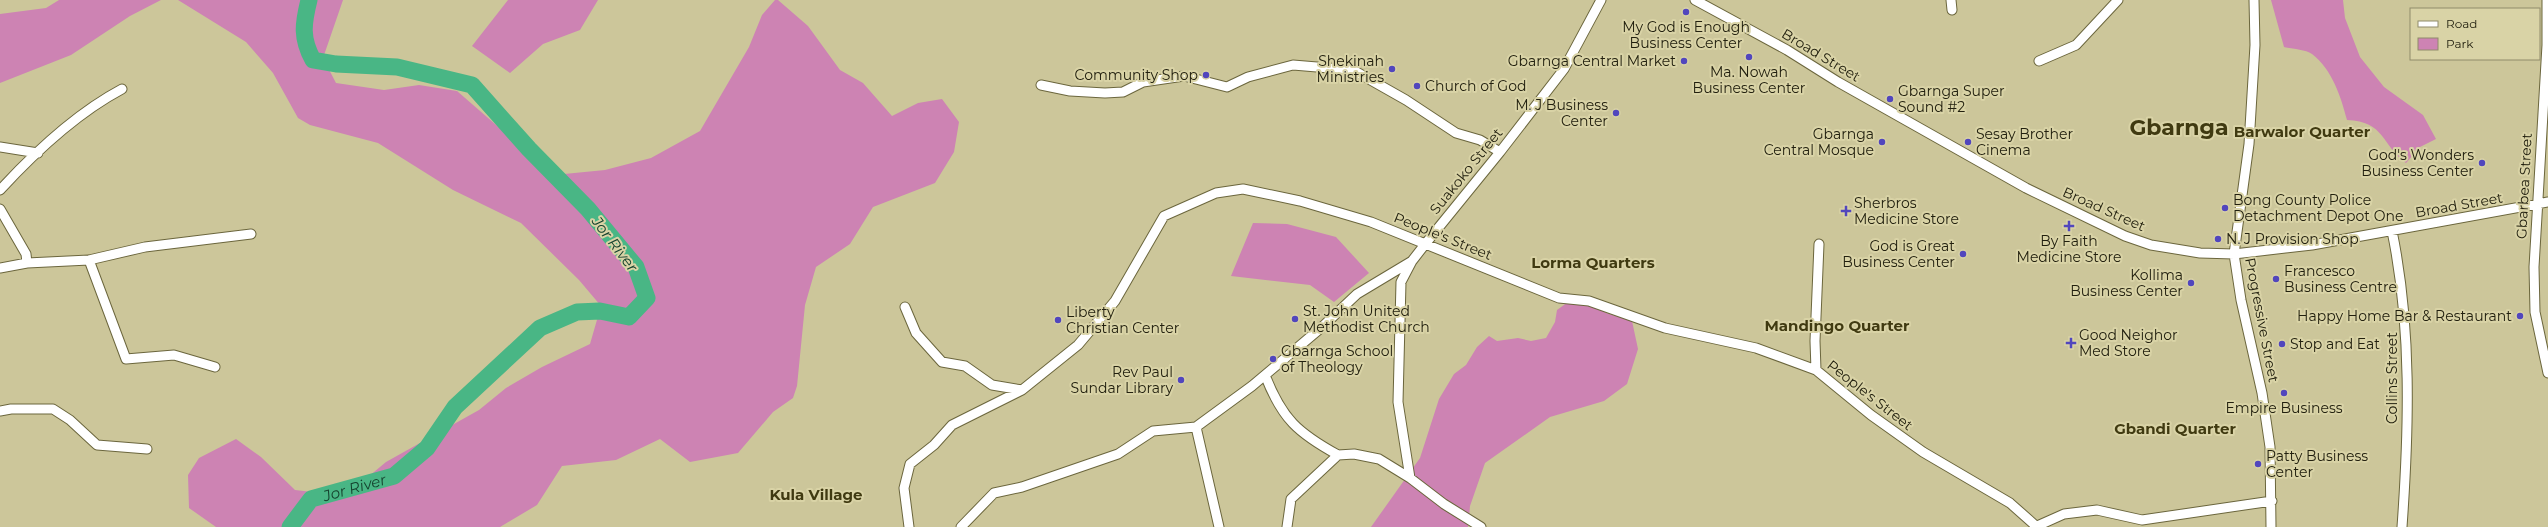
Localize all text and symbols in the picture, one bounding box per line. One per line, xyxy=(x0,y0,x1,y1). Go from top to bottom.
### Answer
marker: My God is Enough Business Center xyxy=(1681,7,1691,17)
legend xyxy=(2410,8,2540,60)
text: Road xyxy=(2446,16,2477,31)
place label: My God is Enough Business Center xyxy=(1622,18,1750,52)
street label: Broad Street xyxy=(1778,25,1864,86)
text: Park xyxy=(2446,36,2474,51)
place label: Shekinah Ministries xyxy=(1317,52,1384,86)
place label: Gbarnga Central Market xyxy=(1508,52,1676,70)
marker: Ma. Nowah Business Center xyxy=(1744,52,1754,62)
marker: Gbarnga Central Market xyxy=(1679,56,1689,66)
place label: Ma. Nowah Business Center xyxy=(1693,63,1806,97)
marker: Shekinah Ministries xyxy=(1387,64,1397,74)
place label: Community Shop xyxy=(1075,66,1198,84)
marker: Community Shop xyxy=(1201,70,1211,80)
place label: Church of God xyxy=(1425,77,1526,95)
marker: Church of God xyxy=(1412,81,1422,91)
place label: Gbarnga Super Sound #2 xyxy=(1898,82,2005,116)
marker: Gbarnga Super Sound #2 xyxy=(1885,94,1895,104)
place label: M. J Business Center xyxy=(1515,96,1608,130)
marker: M. J Business Center xyxy=(1611,108,1621,118)
district label: Gbarnga xyxy=(2129,114,2229,141)
district label: Barwalor Quarter xyxy=(2234,122,2371,141)
street label: Suakoko Street xyxy=(1426,124,1507,218)
place label: Gbarnga Central Mosque xyxy=(1764,125,1874,159)
place label: Sesay Brother Cinema xyxy=(1976,125,2074,159)
street label: Gbarbea Street xyxy=(2512,132,2536,239)
marker: Gbarnga Central Mosque xyxy=(1877,137,1887,147)
marker: Sesay Brother Cinema xyxy=(1963,137,1973,147)
place label: God's Wonders Business Center xyxy=(2361,146,2474,180)
marker: God's Wonders Business Center xyxy=(2477,158,2487,168)
street label: Broad Street xyxy=(2060,183,2148,235)
street label: Broad Street xyxy=(2414,188,2504,222)
place label: Bong County Police Detachment Depot One xyxy=(2233,191,2403,225)
place label: Sherbros Medicine Store xyxy=(1854,194,1959,228)
marker: Bong County Police Detachment Depot One xyxy=(2220,203,2230,213)
marker: Sherbros Medicine Store xyxy=(1841,206,1851,216)
street label: People's Street xyxy=(1391,208,1495,264)
water label: Jor River xyxy=(587,212,643,276)
marker: By Faith Medicine Store xyxy=(2064,221,2074,231)
place label: N. J Provision Shop xyxy=(2226,230,2359,248)
place label: By Faith Medicine Store xyxy=(2017,232,2121,266)
marker: N. J Provision Shop xyxy=(2213,234,2223,244)
place label: God is Great Business Center xyxy=(1842,237,1955,271)
marker: God is Great Business Center xyxy=(1958,249,1968,259)
district label: Lorma Quarters xyxy=(1531,253,1655,272)
street label: Progressive Street xyxy=(2241,256,2283,384)
place label: Francesco Business Centre xyxy=(2284,262,2397,296)
place label: Kollima Business Center xyxy=(2070,266,2183,300)
marker: Francesco Business Centre xyxy=(2271,274,2281,284)
marker: Kollima Business Center xyxy=(2186,278,2196,288)
place label: St. John United Methodist Church xyxy=(1303,302,1430,336)
place label: Liberty Christian Center xyxy=(1066,303,1180,337)
place label: Happy Home Bar & Restaurant xyxy=(2297,307,2512,325)
marker: Happy Home Bar & Restaurant xyxy=(2515,311,2525,321)
marker: St. John United Methodist Church xyxy=(1290,314,1300,324)
marker: Liberty Christian Center xyxy=(1053,315,1063,325)
district label: Mandingo Quarter xyxy=(1764,316,1910,335)
place label: Good Neighor Med Store xyxy=(2079,326,2178,360)
street label: Collins Street xyxy=(2383,332,2401,424)
place label: Stop and Eat xyxy=(2290,335,2380,353)
marker: Good Neighor Med Store xyxy=(2066,338,2076,348)
marker: Stop and Eat xyxy=(2277,339,2287,349)
place label: Gbarnga School of Theology xyxy=(1281,342,1393,376)
marker: Gbarnga School of Theology xyxy=(1268,354,1278,364)
street label: People's Street xyxy=(1823,356,1917,434)
place label: Rev Paul Sundar Library xyxy=(1071,363,1173,397)
marker: Rev Paul Sundar Library xyxy=(1176,375,1186,385)
marker: Empire Business xyxy=(2279,388,2289,398)
place label: Empire Business xyxy=(2225,399,2343,417)
district label: Gbandi Quarter xyxy=(2114,419,2236,438)
place label: Patty Business Center xyxy=(2266,447,2368,481)
marker: Patty Business Center xyxy=(2253,459,2263,469)
water label: Jor River xyxy=(320,469,389,505)
district label: Kula Village xyxy=(769,485,863,504)

